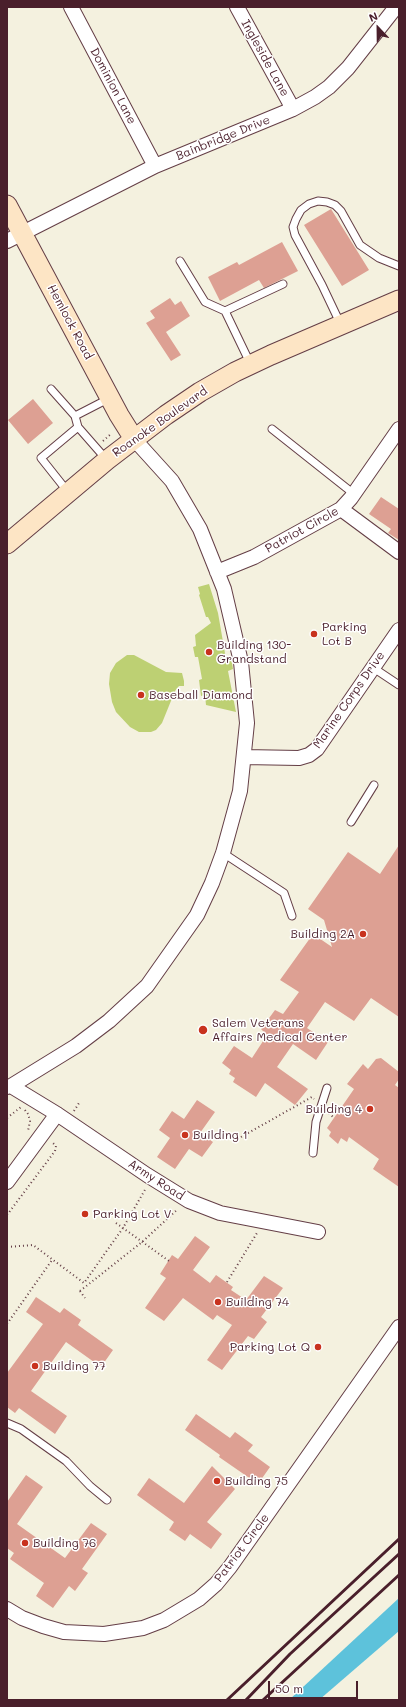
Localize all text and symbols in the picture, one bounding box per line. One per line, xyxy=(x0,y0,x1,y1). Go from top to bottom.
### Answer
north arrow xyxy=(358,8,398,48)
text: N xyxy=(367,8,380,25)
street label: Ingleside Lane xyxy=(238,17,292,99)
street label: Dominion Lane xyxy=(87,45,139,127)
street label: Bainbridge Drive xyxy=(174,113,272,163)
street label: Hemlock Road xyxy=(44,282,96,362)
street label: Roanoke Boulevard xyxy=(110,384,210,460)
street label: Patriot Circle xyxy=(263,504,341,556)
place label: Parking Lot B xyxy=(322,620,366,648)
marker: Parking Lot B xyxy=(309,629,319,639)
place label: Building 130- Grandstand xyxy=(217,638,291,666)
marker: Building 130- Grandstand xyxy=(204,647,214,657)
street label: Marine Corps Drive xyxy=(310,649,388,751)
place label: Baseball Diamond xyxy=(149,688,252,702)
marker: Baseball Diamond xyxy=(136,690,146,700)
place label: Building 2A xyxy=(291,927,355,941)
marker: Building 2A xyxy=(358,929,368,939)
place label: Salem Veterans Affairs Medical Center xyxy=(212,1016,348,1044)
marker: Salem Veterans Affairs Medical Center xyxy=(197,1024,209,1036)
place label: Building 4 xyxy=(306,1102,362,1116)
marker: Building 4 xyxy=(365,1104,375,1114)
place label: Building 1 xyxy=(193,1128,248,1142)
marker: Building 1 xyxy=(180,1130,190,1140)
street label: Army Road xyxy=(125,1157,187,1203)
place label: Parking Lot V xyxy=(93,1207,172,1221)
marker: Parking Lot V xyxy=(80,1209,90,1219)
place label: Building 74 xyxy=(226,1295,289,1309)
marker: Building 74 xyxy=(213,1297,223,1307)
place label: Parking Lot Q xyxy=(230,1340,310,1354)
marker: Parking Lot Q xyxy=(313,1342,323,1352)
place label: Building 77 xyxy=(43,1359,106,1373)
marker: Building 77 xyxy=(30,1361,40,1371)
place label: Building 75 xyxy=(225,1474,288,1488)
marker: Building 75 xyxy=(212,1476,222,1486)
street label: Patriot Circle xyxy=(212,1511,272,1585)
place label: Building 76 xyxy=(33,1536,96,1550)
marker: Building 76 xyxy=(20,1538,30,1548)
scale bar xyxy=(270,1673,360,1699)
text: 50 m xyxy=(275,1680,303,1696)

